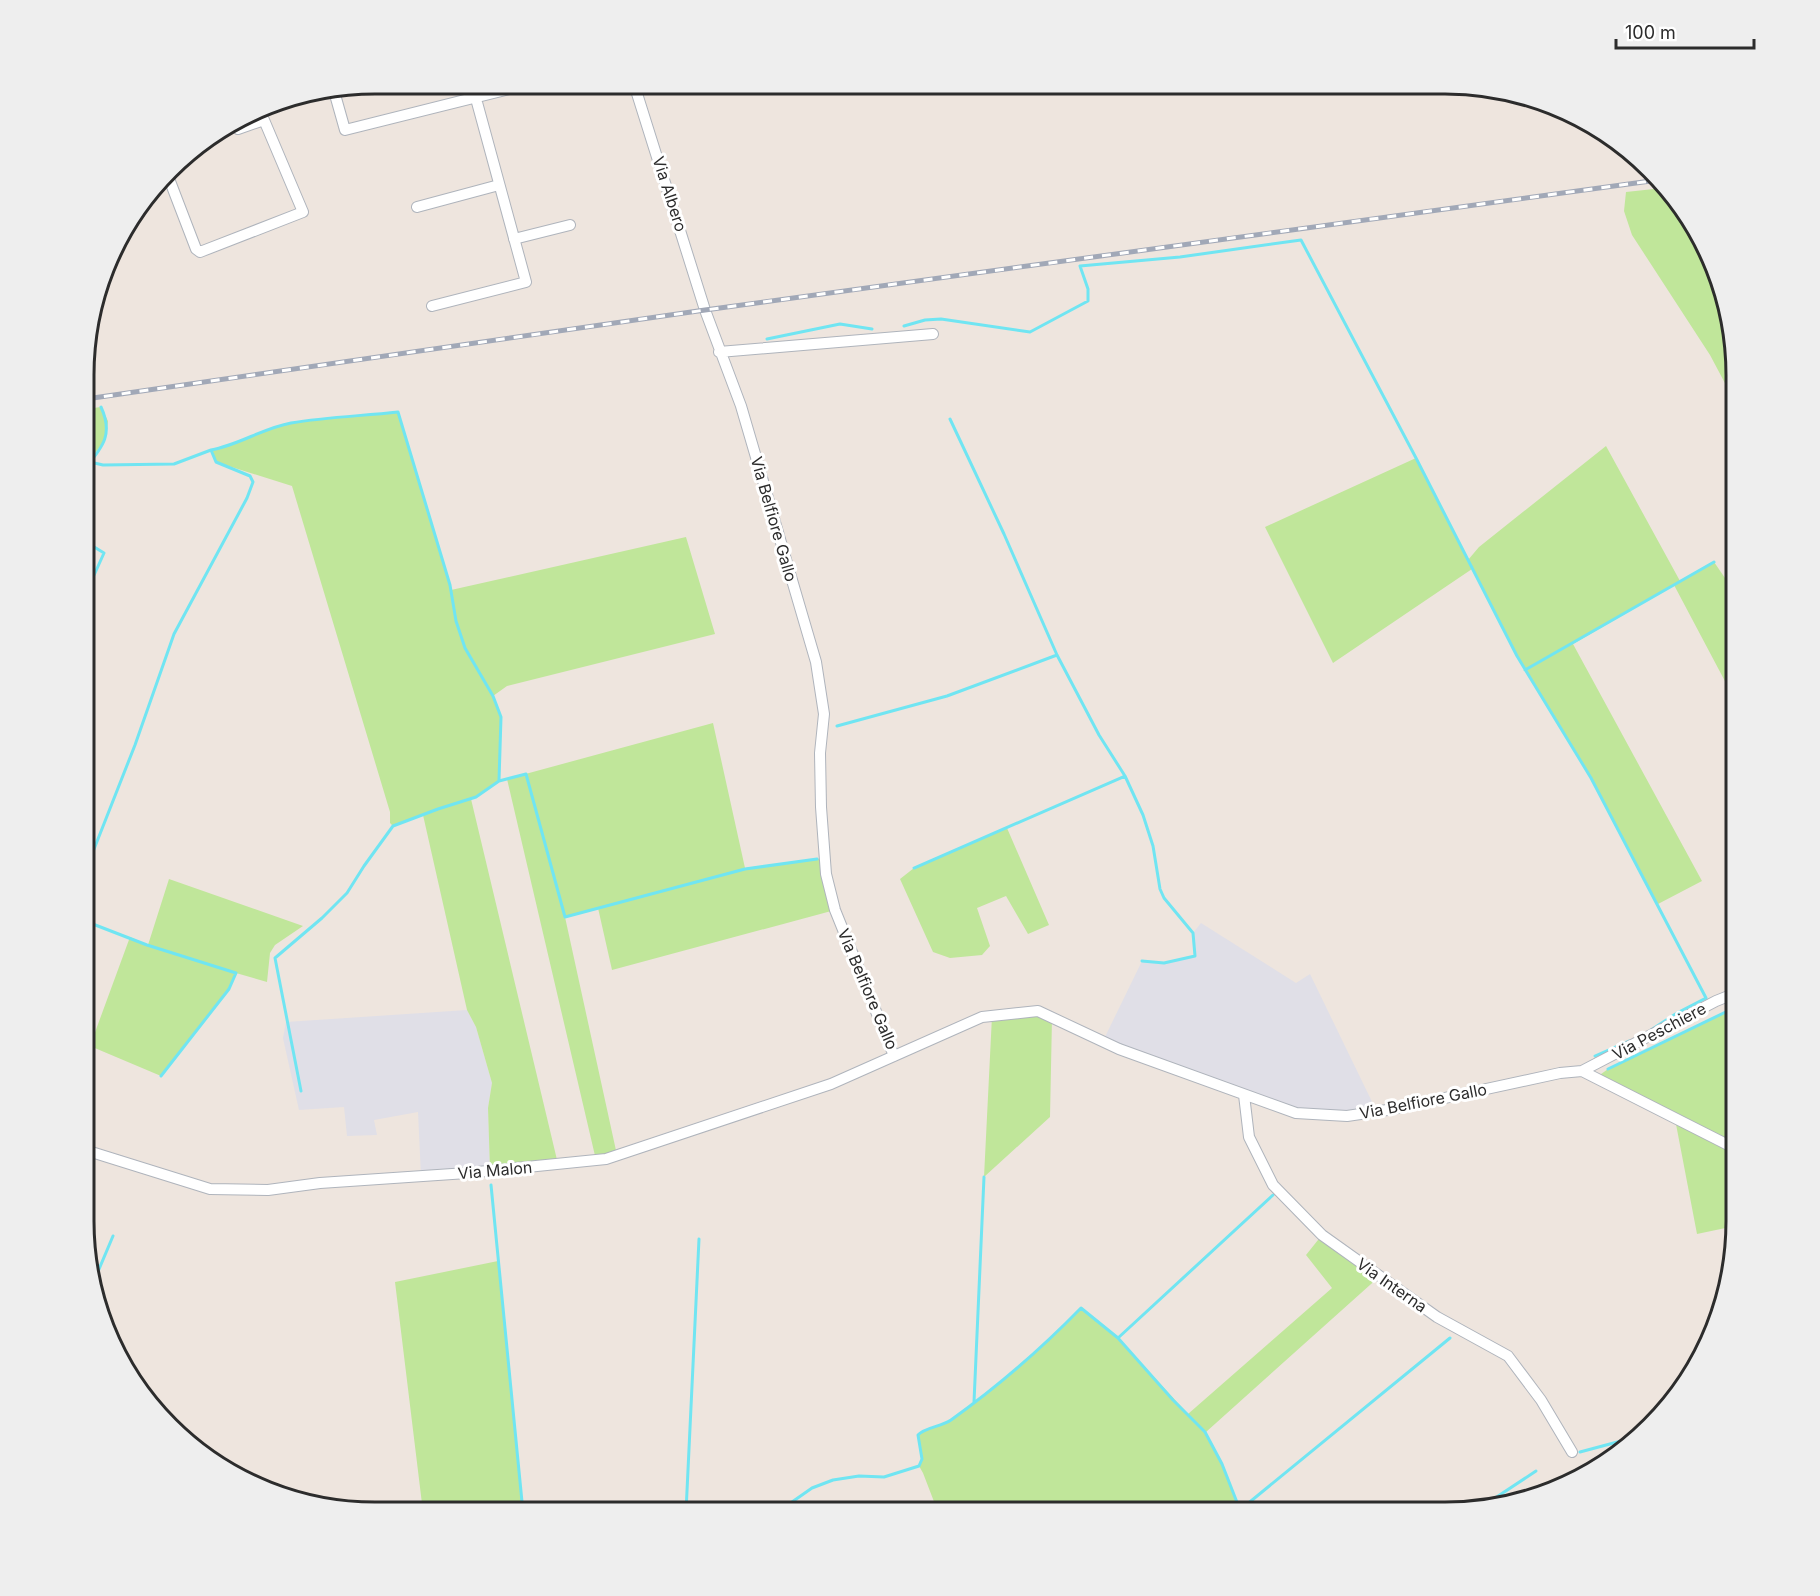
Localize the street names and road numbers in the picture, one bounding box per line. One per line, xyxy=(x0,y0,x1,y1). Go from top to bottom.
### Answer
street label: Via Albero xyxy=(648,154,692,234)
street label: Via Belfiore Gallo xyxy=(747,454,801,584)
street label: Via Belfiore Gallo xyxy=(834,926,902,1052)
street label: Via Peschiere xyxy=(1609,998,1709,1064)
street label: Via Belfiore Gallo xyxy=(1358,1079,1488,1123)
street label: Via Malon xyxy=(457,1157,533,1183)
street label: Via Interna xyxy=(1353,1254,1431,1316)

